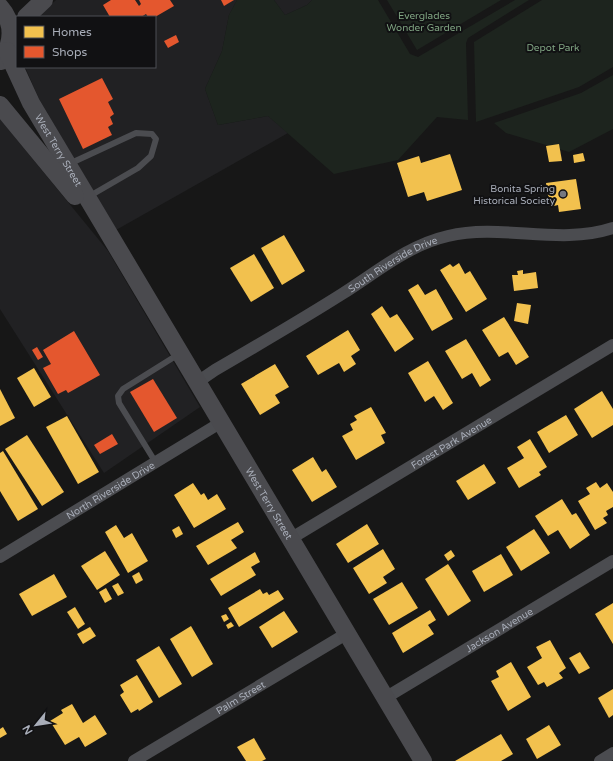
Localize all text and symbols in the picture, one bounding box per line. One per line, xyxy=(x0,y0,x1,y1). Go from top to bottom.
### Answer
park label: Everglades Wonder Garden xyxy=(386,10,462,34)
legend xyxy=(16,16,156,68)
text: Homes xyxy=(52,25,92,39)
park label: Depot Park xyxy=(526,42,580,54)
text: Shops xyxy=(52,45,87,59)
street label: West Terry Street xyxy=(32,112,84,189)
place label: Bonita Spring Historical Society xyxy=(473,183,556,207)
marker: Bonita Spring Historical Society xyxy=(558,189,568,199)
street label: South Riverside Drive xyxy=(346,234,439,295)
street label: Forest Park Avenue xyxy=(409,414,495,472)
street label: North Riverside Drive xyxy=(64,459,157,522)
street label: West Terry Street xyxy=(242,465,295,542)
street label: Jackson Avenue xyxy=(464,605,536,655)
street label: Palm Street xyxy=(214,679,268,717)
north arrow xyxy=(16,705,56,745)
text: N xyxy=(20,723,36,737)

